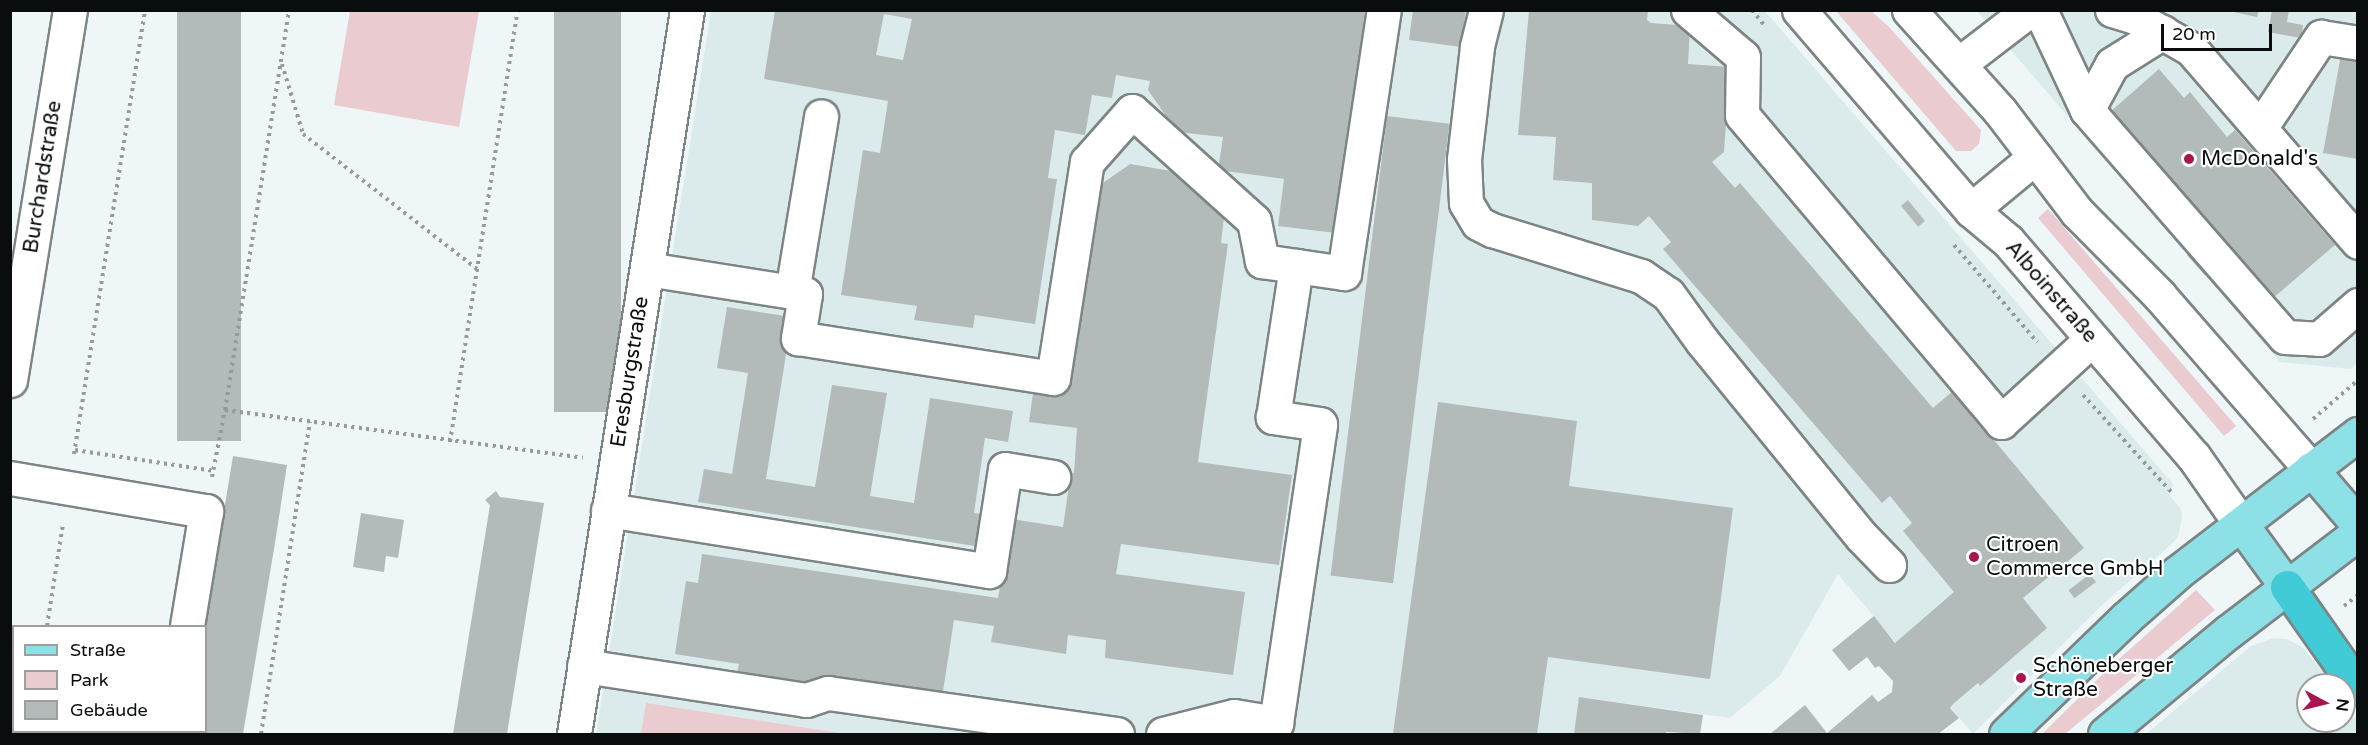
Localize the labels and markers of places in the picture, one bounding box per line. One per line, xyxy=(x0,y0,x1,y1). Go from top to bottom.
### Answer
place label: McDonald's xyxy=(2201,146,2318,172)
marker: McDonald's xyxy=(2182,152,2196,166)
place label: Citroen Commerce GmbH xyxy=(1986,532,2164,582)
marker: Citroen Commerce GmbH xyxy=(1967,550,1981,564)
place label: Schöneberger Straße xyxy=(2033,653,2173,703)
marker: Schöneberger Straße xyxy=(2014,671,2028,685)

